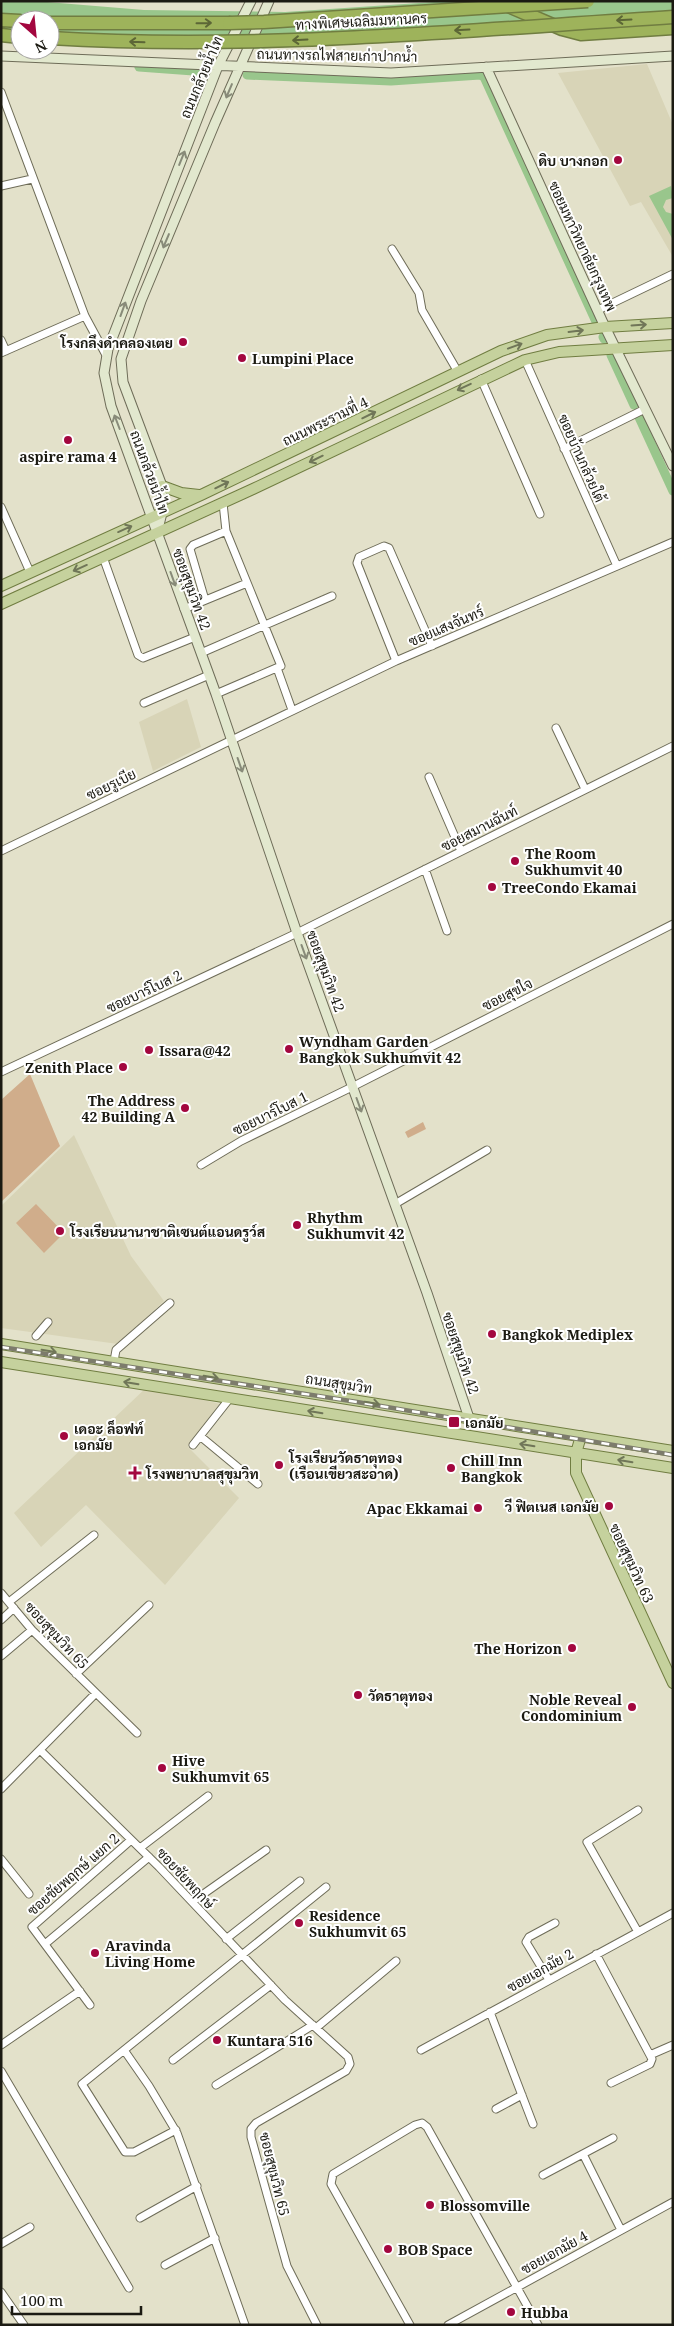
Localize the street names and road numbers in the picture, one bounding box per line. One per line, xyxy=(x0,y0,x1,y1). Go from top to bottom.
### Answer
street label: ทางพิเศษเฉลิมมหานคร xyxy=(295,8,428,34)
street label: ถนนกล้วยน้ำไท xyxy=(173,32,227,121)
street label: ถนนทางรถไฟสายเก่าปากน้ำ xyxy=(257,42,417,66)
street label: ซอยมหาวิทยาลัยกรุงเทพ xyxy=(544,178,621,314)
street label: ถนนพระรามที่ 4 xyxy=(278,390,371,450)
street label: ซอยบ้านกล้วยใต้ xyxy=(554,411,610,506)
street label: ถนนกล้วยน้ำไท xyxy=(126,427,176,516)
street label: ซอยสุขุมวิท 42 xyxy=(168,546,216,633)
street label: ซอยแสงจันทร์ xyxy=(405,602,487,650)
street label: ซอยรูเบีย xyxy=(83,764,139,805)
street label: ซอยสมานฉันท์ xyxy=(438,801,520,855)
street label: ซอยสุขุมวิท 42 xyxy=(302,928,350,1015)
street label: ซอยบาร์โบส 2 xyxy=(103,965,185,1017)
street label: ซอยสุขใจ xyxy=(478,973,536,1016)
street label: ซอยบาร์โบส 1 xyxy=(229,1087,311,1139)
street label: ซอยสุขุมวิท 42 xyxy=(437,1309,484,1397)
street label: ถนนสุขุมวิท xyxy=(304,1368,374,1399)
street label: ซอยสุขุมวิท 63 xyxy=(604,1520,659,1606)
street label: ซอยสุขุมวิท 65 xyxy=(20,1597,93,1673)
street label: ซอยชัยพฤกษ์ แยก 2 xyxy=(23,1829,123,1919)
street label: ซอยชัยพฤกษ์ xyxy=(153,1843,220,1913)
street label: ซอยเอกมัย 2 xyxy=(503,1944,577,1996)
street label: ซอยสุขุมวิท 65 xyxy=(254,2130,295,2218)
street label: ซอยเอกมัย 4 xyxy=(517,2226,591,2278)

